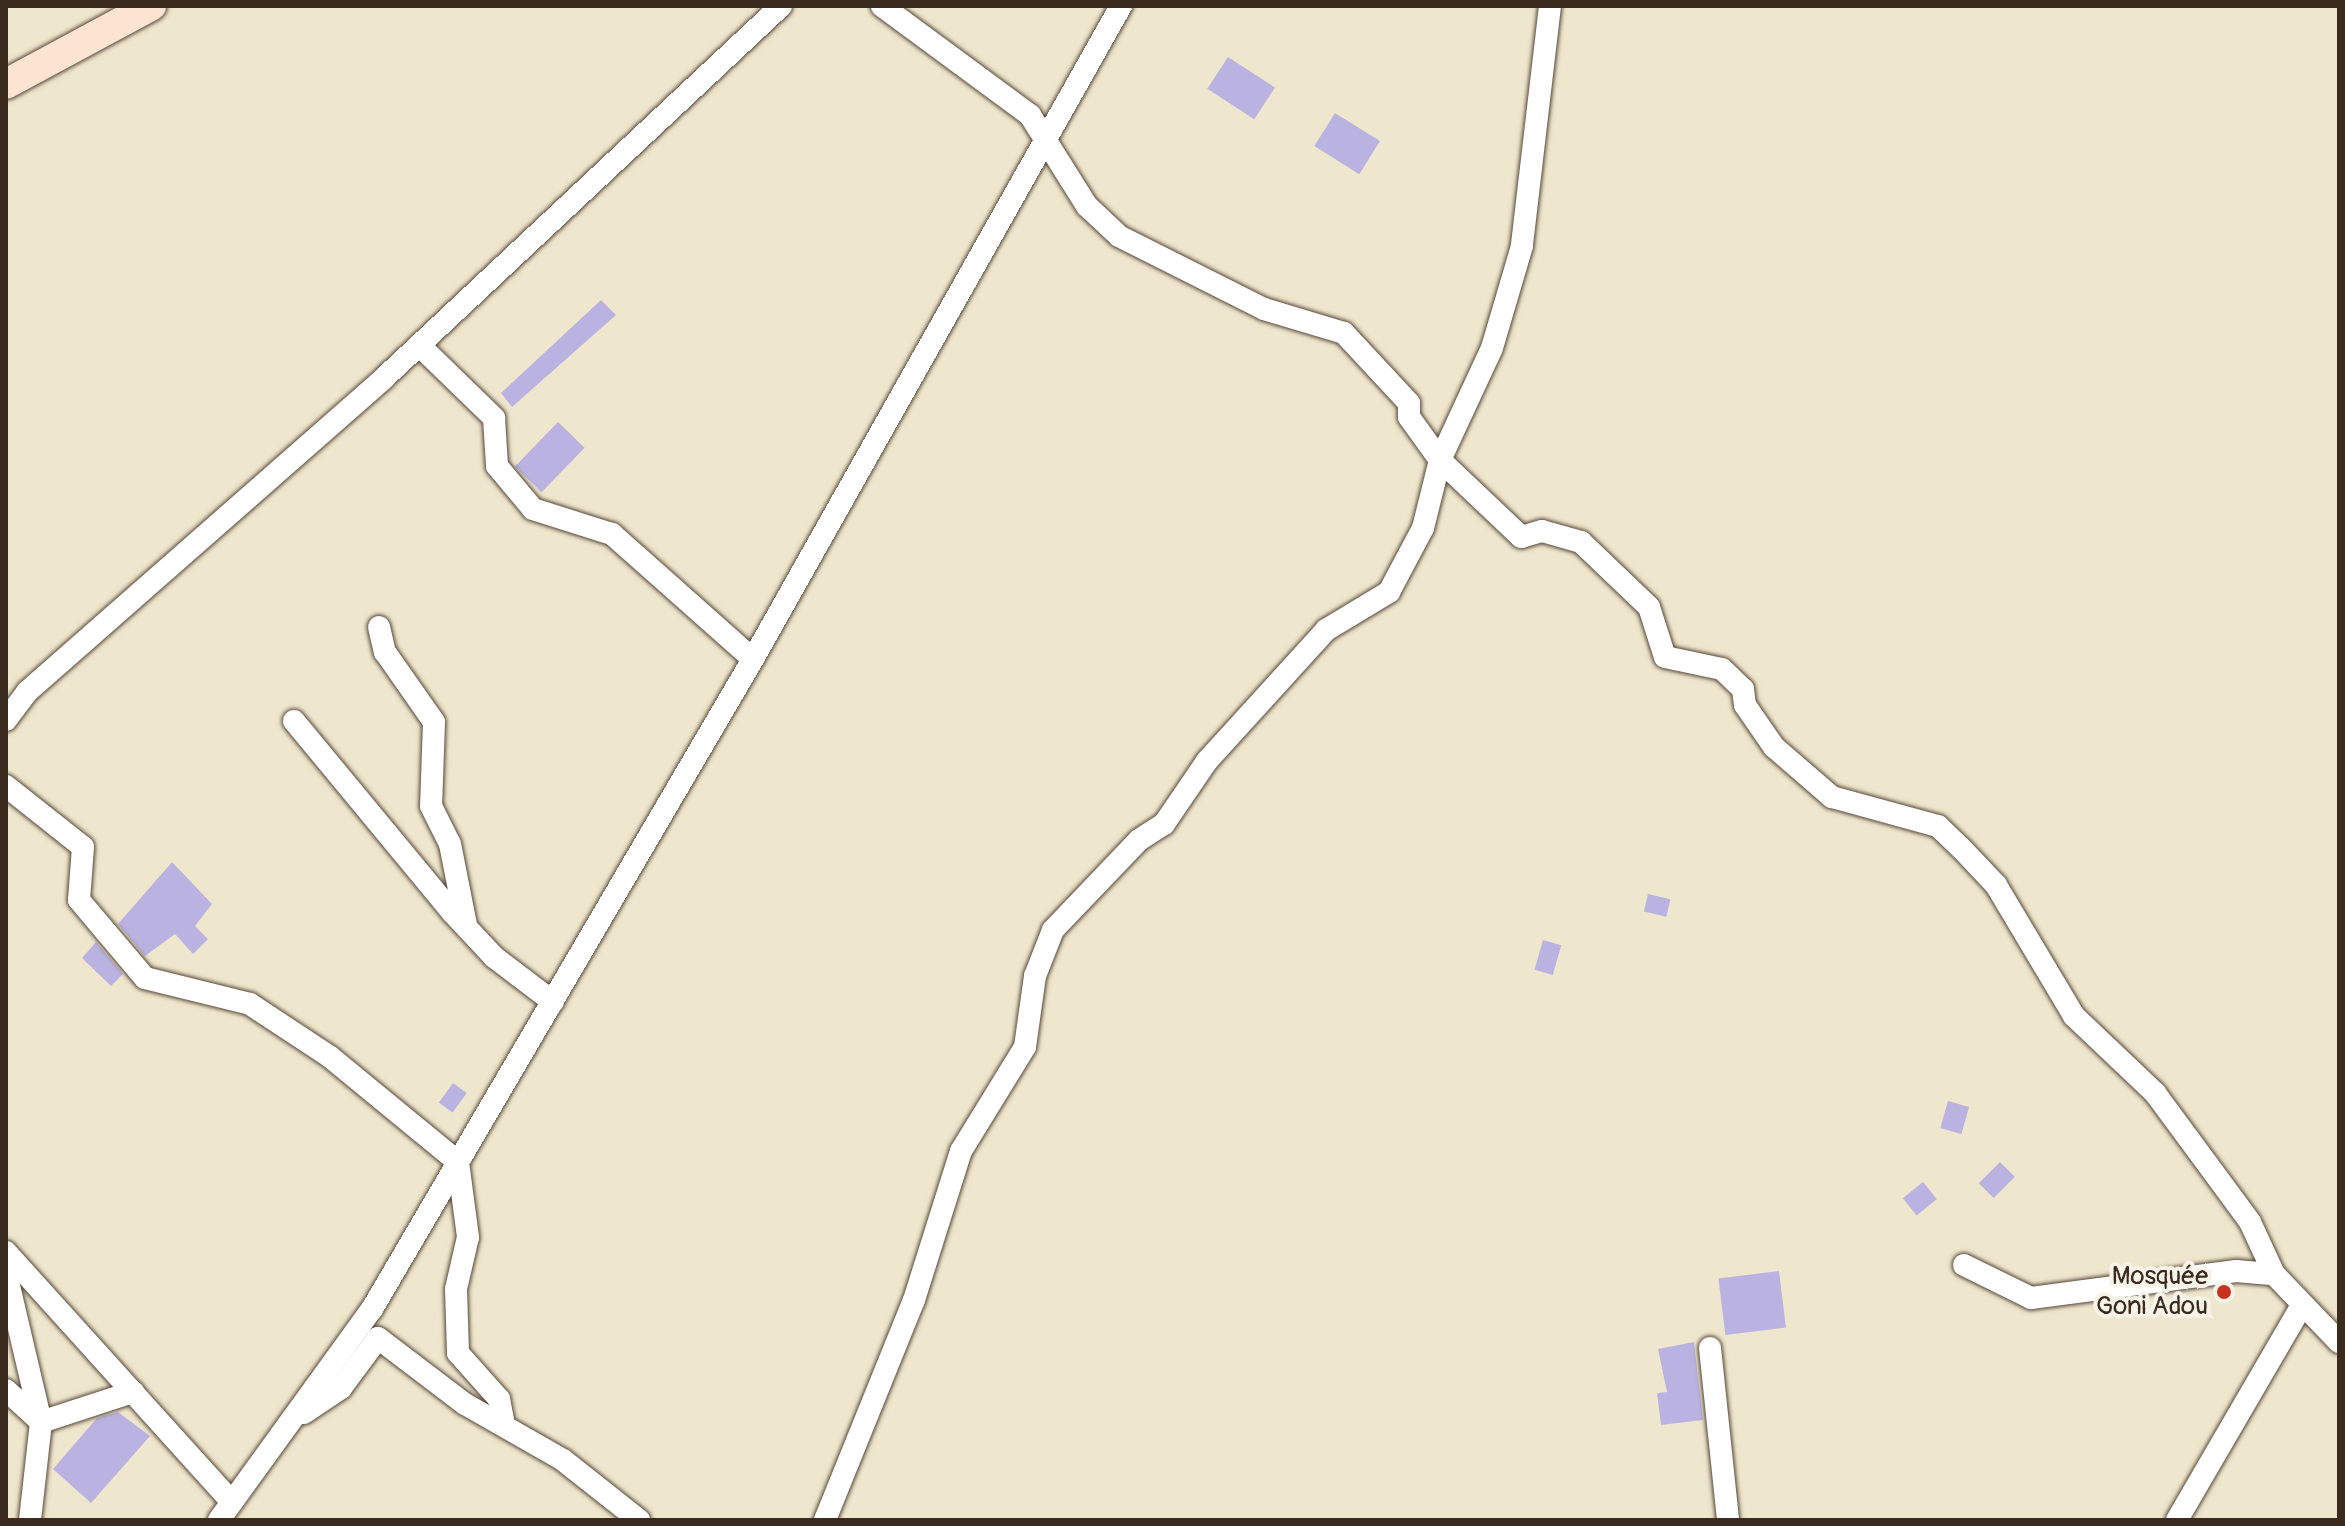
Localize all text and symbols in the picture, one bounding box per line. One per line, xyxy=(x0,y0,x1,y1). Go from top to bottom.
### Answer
place label: Mosquée Goni Adou xyxy=(2096,1261,2208,1322)
marker: Mosquée Goni Adou xyxy=(2215,1283,2233,1301)

